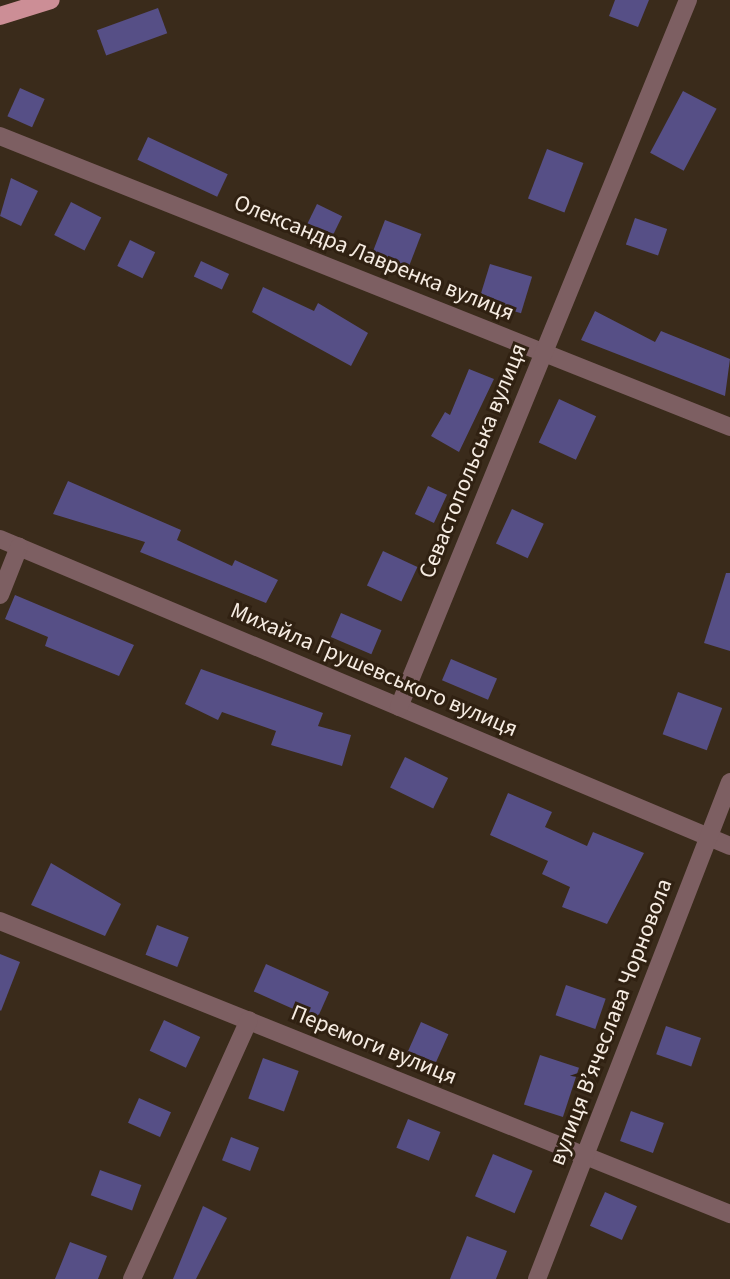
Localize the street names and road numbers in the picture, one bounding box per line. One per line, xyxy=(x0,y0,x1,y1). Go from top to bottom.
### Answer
street label: Олександра Лавренка вулиця xyxy=(230,189,518,327)
street label: Севастопольська вулиця xyxy=(413,340,533,582)
street label: Михайла Грушевського вулиця xyxy=(226,597,522,743)
street label: вулиця В’ячеслава Чорновола xyxy=(544,875,678,1169)
street label: Перемоги вулиця xyxy=(287,999,461,1091)

